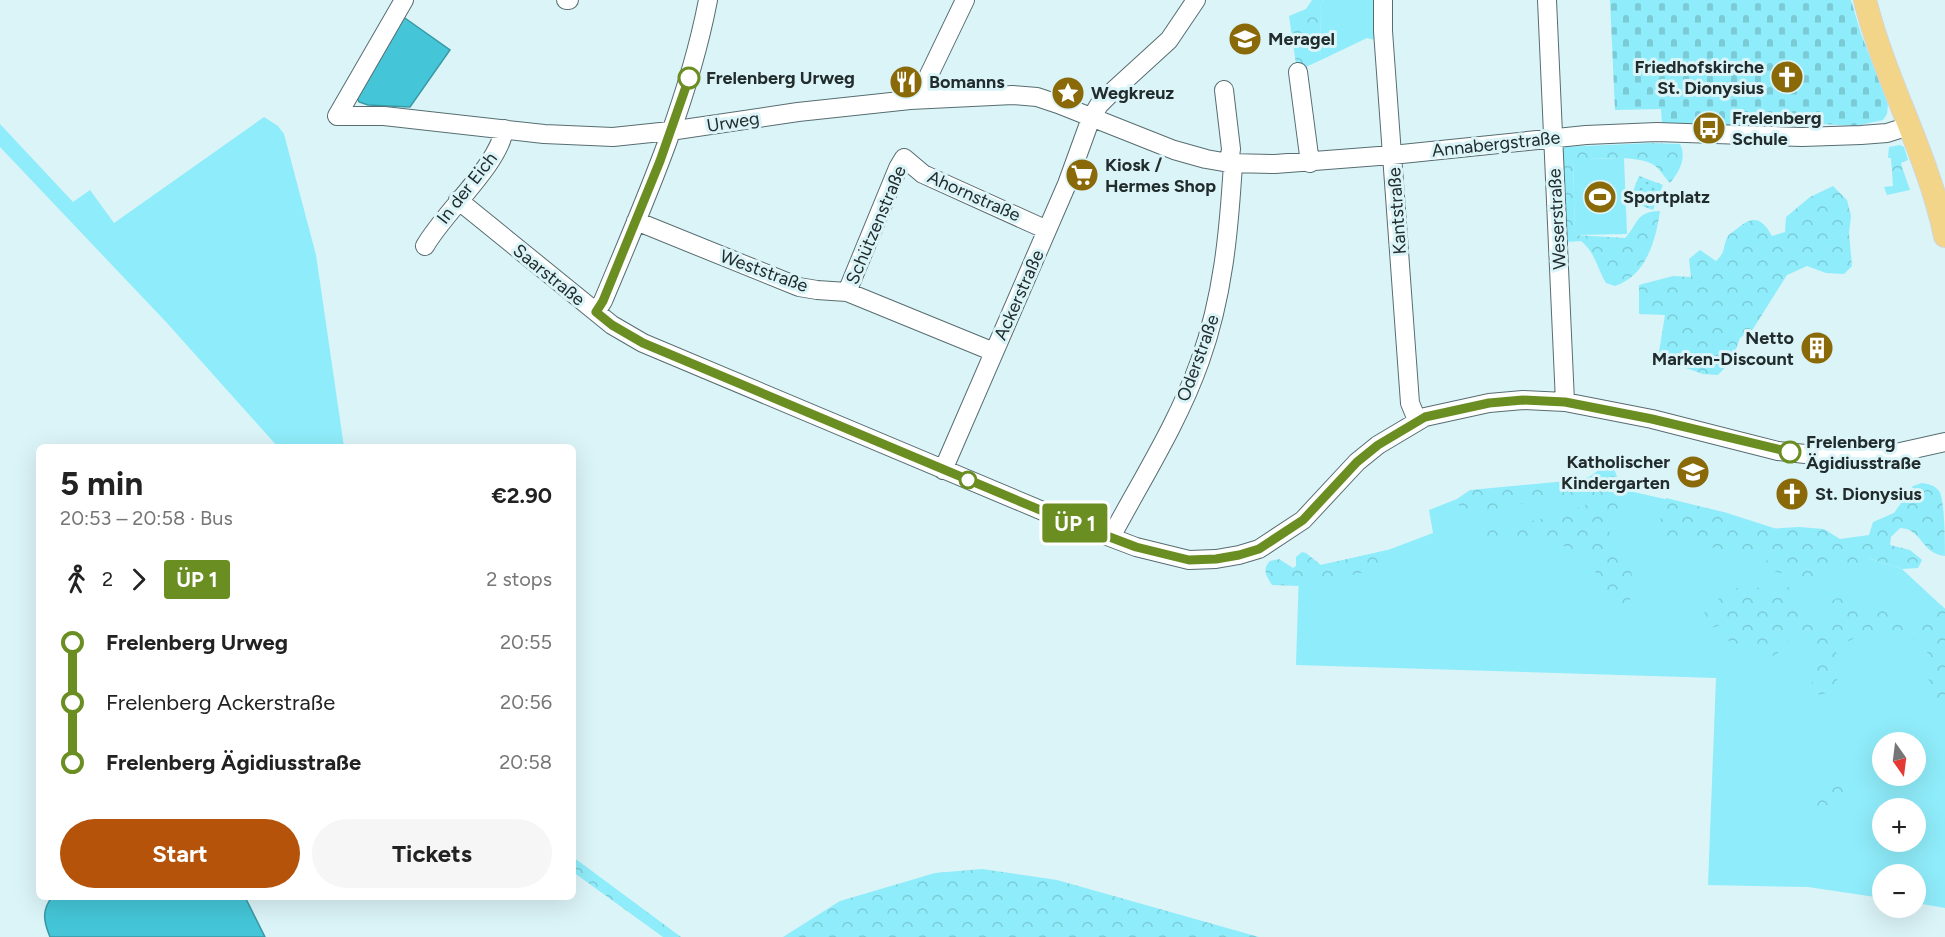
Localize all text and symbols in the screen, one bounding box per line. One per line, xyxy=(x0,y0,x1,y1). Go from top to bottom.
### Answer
school or university icon: Meragel xyxy=(1227,21,1263,57)
place label: Meragel xyxy=(1268,28,1335,50)
place label: Friedhofskirche St. Dionysius xyxy=(1635,56,1765,99)
church icon: Friedhofskirche St. Dionysius xyxy=(1769,59,1805,95)
restaurant icon: Bomanns xyxy=(888,64,924,100)
marker: Frelenberg Urweg xyxy=(678,67,700,89)
place label: Frelenberg Urweg xyxy=(706,67,855,89)
place label: Bomanns xyxy=(929,71,1005,93)
place icon: Wegkreuz xyxy=(1050,75,1086,111)
place label: Wegkreuz xyxy=(1091,82,1174,104)
street label: Urweg xyxy=(705,107,761,137)
place label: Frelenberg Schule xyxy=(1732,107,1822,150)
bus stop icon: Frelenberg Schule xyxy=(1691,110,1727,146)
street label: Annabergstraße xyxy=(1431,126,1561,162)
street label: In der Eich xyxy=(432,148,502,228)
place label: Kiosk / Hermes Shop xyxy=(1105,154,1216,197)
supermarket icon: Kiosk / Hermes Shop xyxy=(1064,157,1100,193)
street label: Schützenstraße xyxy=(841,162,911,288)
street label: Ahornstraße xyxy=(924,166,1024,226)
street label: Kantstraße xyxy=(1383,167,1411,255)
street label: Weserstraße xyxy=(1543,168,1571,270)
sports icon: Sportplatz xyxy=(1582,179,1618,215)
place label: Sportplatz xyxy=(1623,186,1710,208)
street label: Saarstraße xyxy=(509,239,589,311)
street label: Weststraße xyxy=(717,245,811,297)
street label: Ackerstraße xyxy=(989,246,1049,344)
street label: Oderstraße xyxy=(1172,311,1224,404)
place label: Netto Marken-Discount xyxy=(1652,327,1794,370)
building icon: Netto Marken-Discount xyxy=(1799,330,1835,366)
place label: Frelenberg Ägidiusstraße xyxy=(1806,431,1921,474)
marker: Frelenberg Ägidiusstraße xyxy=(1779,441,1801,463)
place label: Katholischer Kindergarten xyxy=(1561,451,1670,494)
school or university icon: Katholischer Kindergarten xyxy=(1675,454,1711,490)
text: 5 min xyxy=(60,464,143,503)
unlabelled marker xyxy=(959,471,977,489)
church icon: St. Dionysius xyxy=(1774,476,1810,512)
text: €2.90 xyxy=(491,482,552,509)
place label: St. Dionysius xyxy=(1815,483,1922,505)
line badge: ÜP 1 xyxy=(1033,504,1117,542)
text: 20:53 – 20:58 · Bus xyxy=(60,506,233,530)
text: ÜP 1 xyxy=(1054,511,1096,536)
icon: walk xyxy=(60,563,93,596)
icon: forward xyxy=(122,563,155,596)
text: 2 xyxy=(102,567,113,591)
text: ÜP 1 xyxy=(176,567,218,592)
text: 2 stops xyxy=(486,567,552,591)
text: Frelenberg Urweg xyxy=(106,629,288,656)
text: 20:55 xyxy=(500,630,552,654)
text: Frelenberg Ackerstraße xyxy=(106,689,335,716)
text: 20:56 xyxy=(500,690,552,714)
north arrow xyxy=(1872,732,1926,786)
map controls xyxy=(1872,732,1926,918)
text: Frelenberg Ägidiusstraße xyxy=(106,749,361,776)
text: 20:58 xyxy=(499,750,552,774)
button: + xyxy=(1872,798,1926,852)
button: Start xyxy=(60,819,300,888)
button: Tickets xyxy=(312,819,552,888)
button: − xyxy=(1872,864,1926,918)

